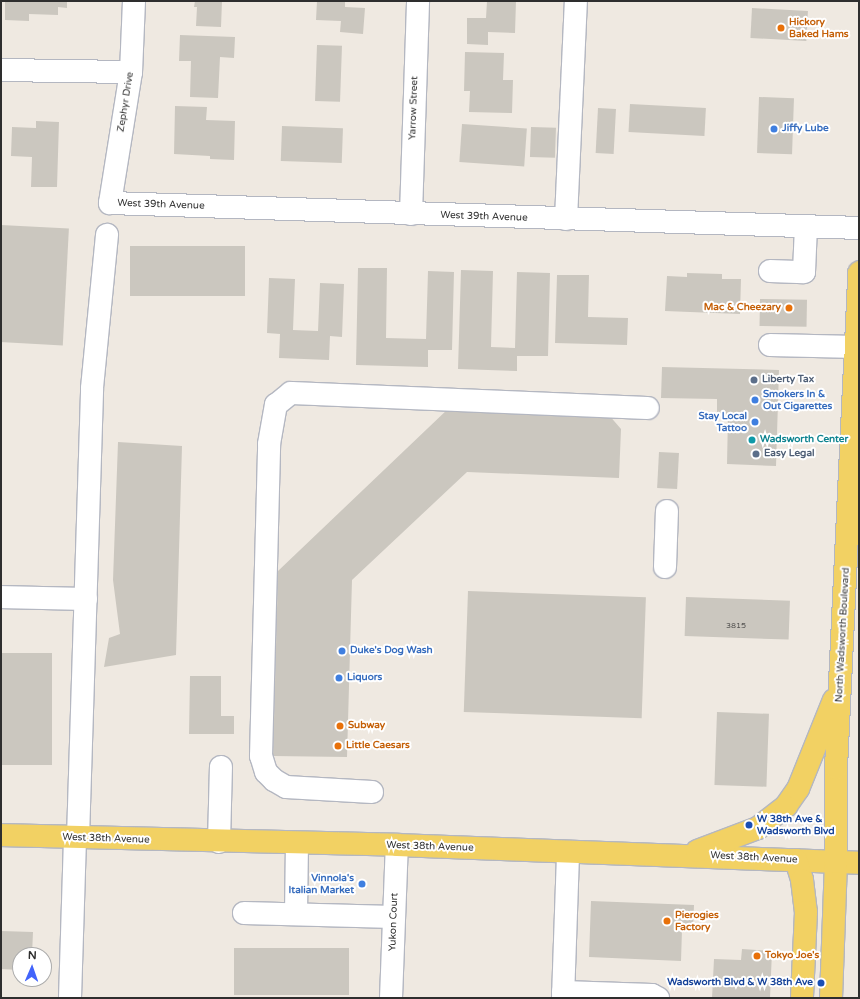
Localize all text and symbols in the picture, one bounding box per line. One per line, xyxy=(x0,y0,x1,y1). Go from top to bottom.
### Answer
place label: Hickory Baked Hams xyxy=(789,16,849,40)
marker: Hickory Baked Hams xyxy=(776,23,786,33)
street label: Zephyr Drive xyxy=(115,71,137,133)
street label: Yarrow Street xyxy=(407,76,421,140)
place label: Jiffy Lube xyxy=(782,123,829,135)
marker: Jiffy Lube xyxy=(769,124,779,134)
street label: West 39th Avenue xyxy=(117,197,205,213)
street label: West 39th Avenue xyxy=(440,209,528,225)
place label: Mac & Cheezary xyxy=(704,302,781,314)
marker: Mac & Cheezary xyxy=(784,303,794,313)
place label: Liberty Tax xyxy=(762,374,814,386)
marker: Liberty Tax xyxy=(749,375,759,385)
place label: Smokers In & Out Cigarettes xyxy=(763,388,832,412)
marker: Smokers In & Out Cigarettes xyxy=(750,395,760,405)
place label: Stay Local Tattoo xyxy=(698,410,747,434)
marker: Stay Local Tattoo xyxy=(750,417,760,427)
place label: Wadsworth Center xyxy=(760,434,848,446)
marker: Wadsworth Center xyxy=(747,435,757,445)
place label: Easy Legal xyxy=(764,448,814,460)
marker: Easy Legal xyxy=(751,449,761,459)
street label: North Wadsworth Boulevard xyxy=(833,567,853,703)
house number: 3815 xyxy=(726,621,746,631)
place label: Duke's Dog Wash xyxy=(350,645,433,657)
marker: Duke's Dog Wash xyxy=(337,646,347,656)
place label: Liquors xyxy=(347,672,382,684)
marker: Liquors xyxy=(334,673,344,683)
place label: Subway xyxy=(348,720,385,732)
marker: Subway xyxy=(335,721,345,731)
place label: Little Caesars xyxy=(346,740,410,752)
marker: Little Caesars xyxy=(333,741,343,751)
place label: W 38th Ave & Wadsworth Blvd xyxy=(757,813,835,836)
marker: W 38th Ave & Wadsworth Blvd xyxy=(744,820,754,830)
street label: West 38th Avenue xyxy=(62,831,150,847)
street label: West 38th Avenue xyxy=(386,839,474,855)
street label: West 38th Avenue xyxy=(710,850,798,866)
place label: Vinnola's Italian Market xyxy=(289,872,354,896)
marker: Vinnola's Italian Market xyxy=(357,879,367,889)
street label: Yukon Court xyxy=(387,893,401,951)
place label: Pierogies Factory xyxy=(675,909,719,932)
marker: Pierogies Factory xyxy=(662,916,672,926)
north arrow xyxy=(12,947,52,987)
text: N xyxy=(28,949,37,962)
place label: Tokyo Joe's xyxy=(765,950,819,962)
marker: Tokyo Joe's xyxy=(752,951,762,961)
place label: Wadsworth Blvd & W 38th Ave xyxy=(667,977,813,989)
marker: Wadsworth Blvd & W 38th Ave xyxy=(816,978,826,988)

